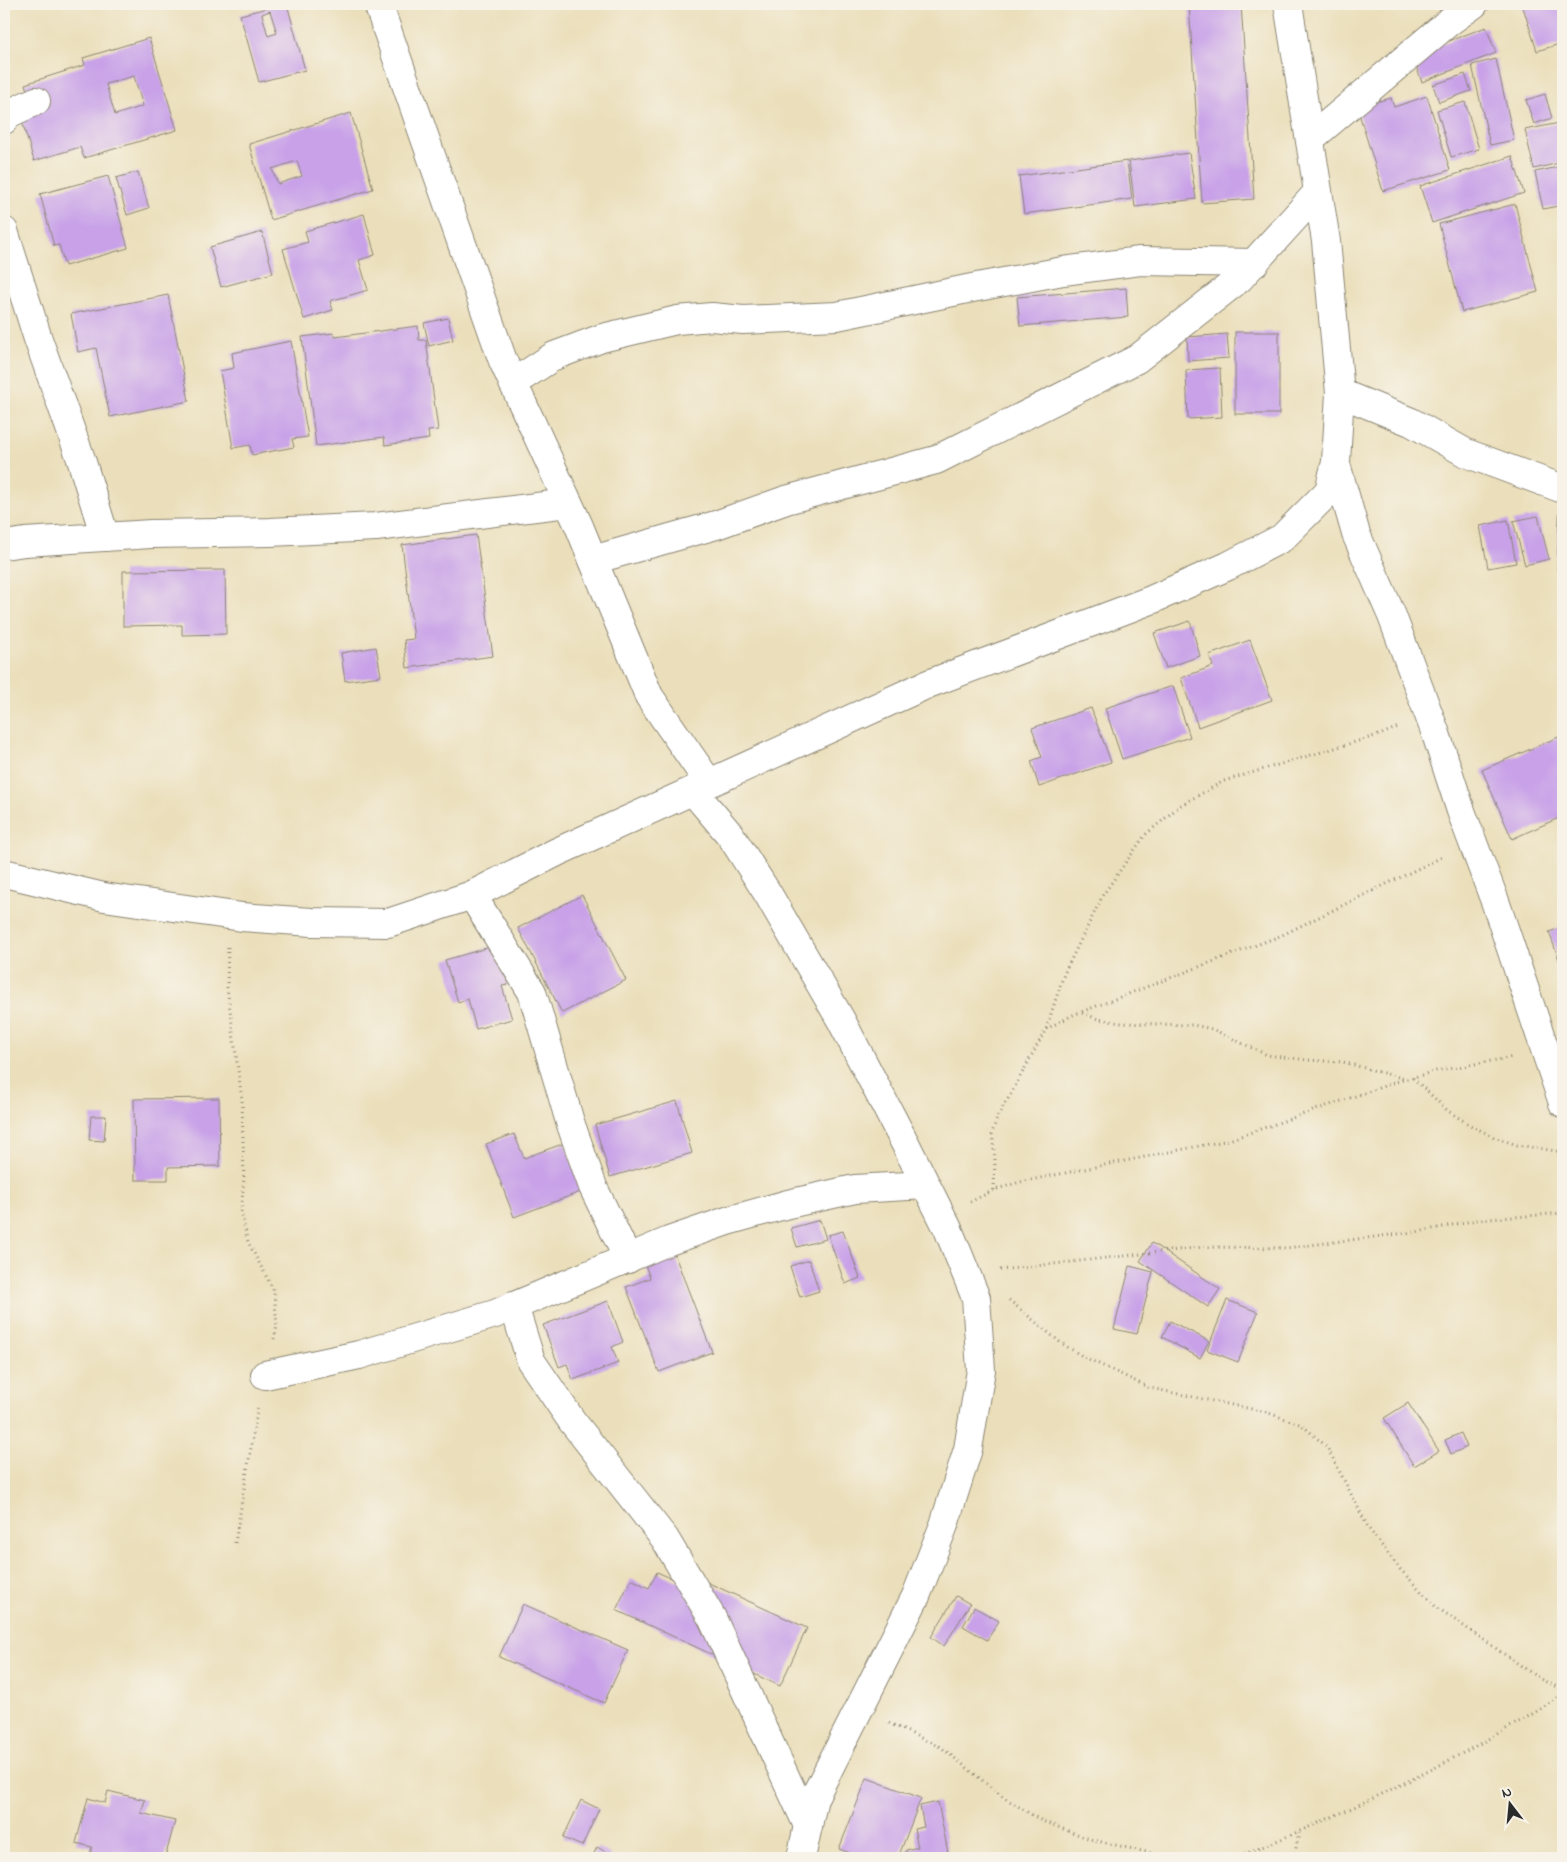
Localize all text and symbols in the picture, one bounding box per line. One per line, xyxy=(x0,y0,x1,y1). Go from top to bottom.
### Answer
north arrow xyxy=(1484,1780,1534,1830)
text: N xyxy=(1499,1782,1514,1804)

